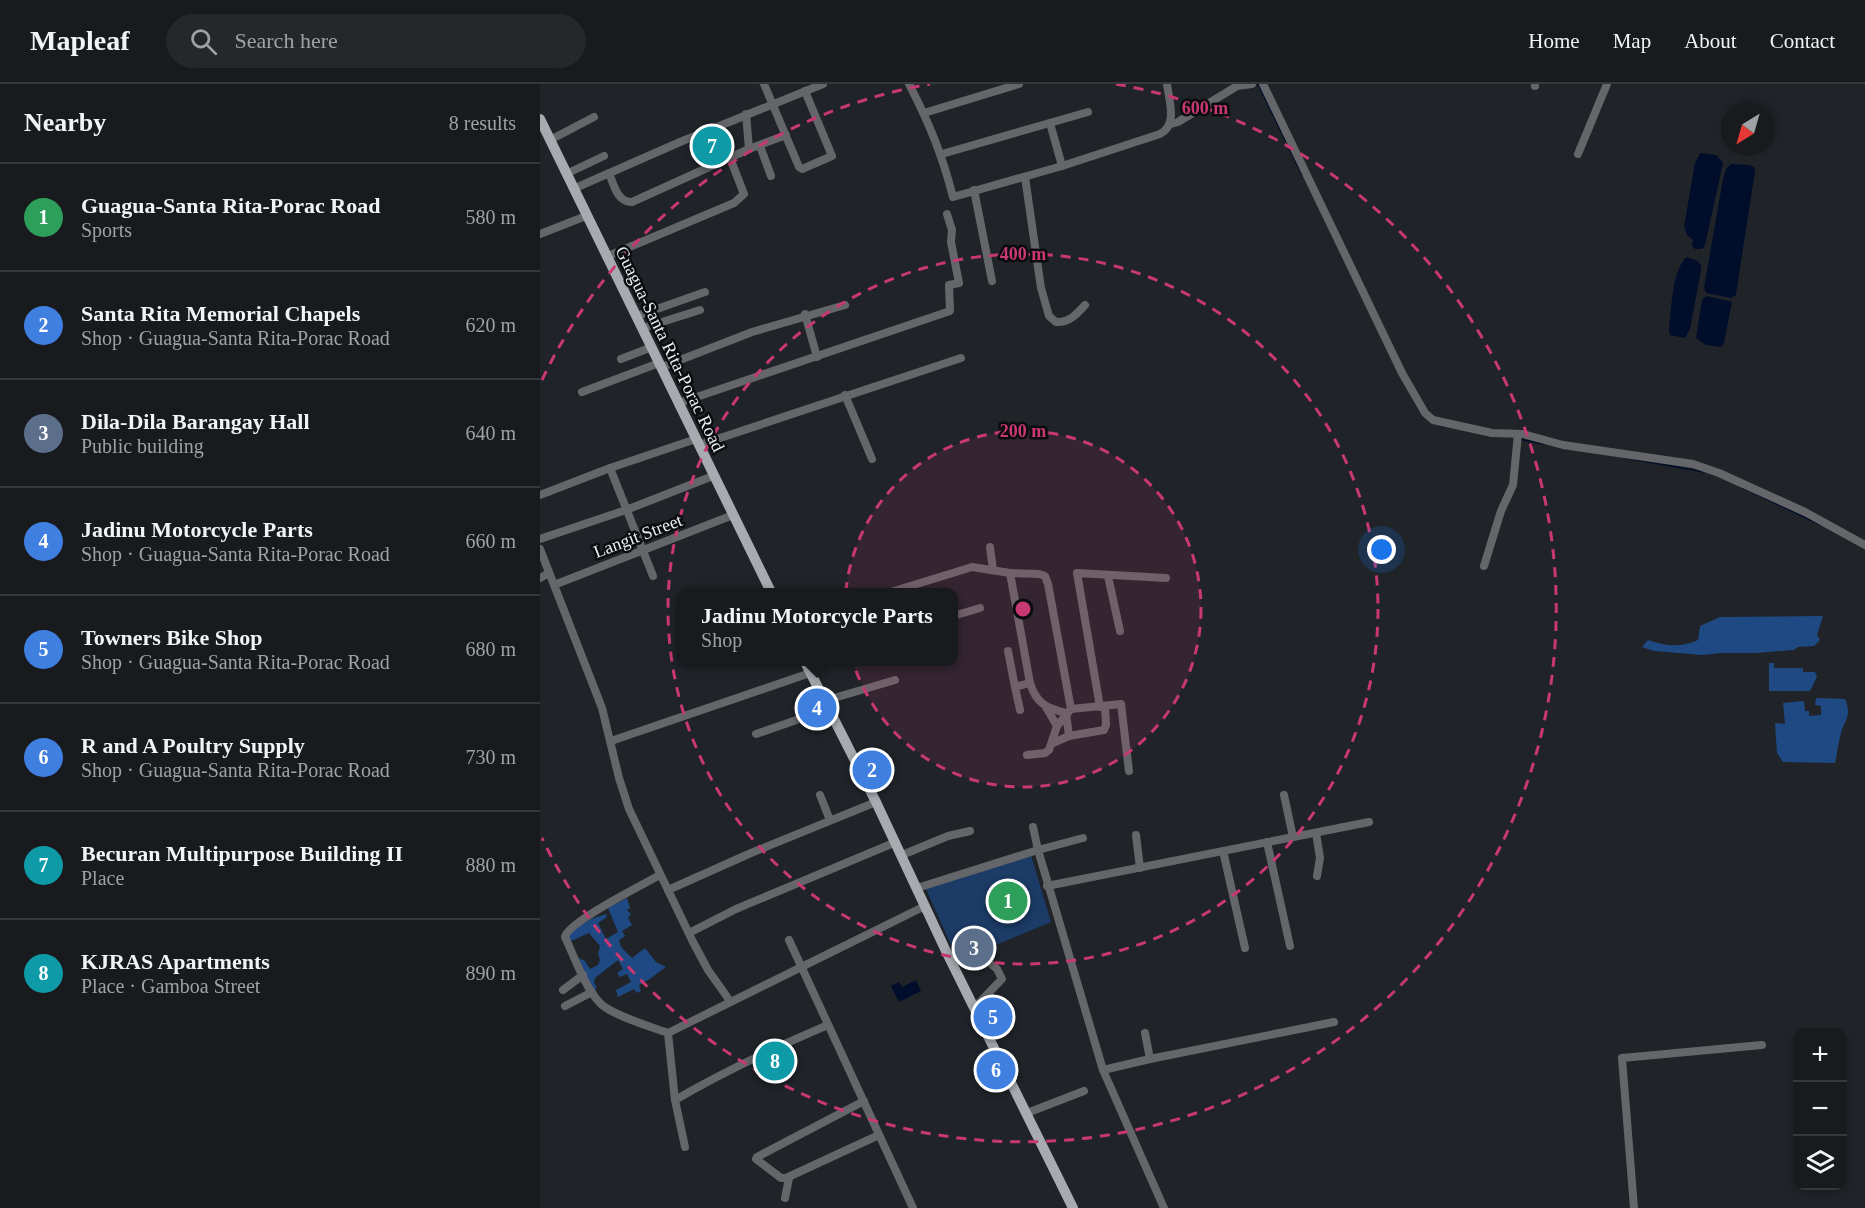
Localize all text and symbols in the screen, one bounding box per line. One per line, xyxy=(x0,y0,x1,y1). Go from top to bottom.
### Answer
search box xyxy=(166,14,586,68)
text: Mapleaf xyxy=(30,25,130,56)
icon: search xyxy=(187,25,220,58)
text: Search here xyxy=(235,28,338,53)
text: Home xyxy=(1528,29,1580,53)
text: Map xyxy=(1613,29,1651,53)
text: About xyxy=(1684,29,1737,53)
text: Contact xyxy=(1770,29,1835,53)
text: 600 m xyxy=(1182,98,1228,118)
north arrow xyxy=(1721,102,1775,156)
text: Nearby xyxy=(24,108,106,137)
text: 8 results xyxy=(449,112,516,134)
pin: 7 xyxy=(692,124,732,168)
text: Guagua-Santa Rita-Porac Road xyxy=(81,193,380,218)
text: 1 xyxy=(39,206,49,228)
text: 580 m xyxy=(465,206,516,228)
text: Sports xyxy=(81,219,132,241)
street label: Guagua-Santa Rita-Porac Road xyxy=(611,243,729,455)
text: 400 m xyxy=(1000,244,1046,264)
text: Santa Rita Memorial Chapels xyxy=(81,301,360,326)
text: 2 xyxy=(39,314,49,336)
text: 620 m xyxy=(465,314,516,336)
text: Shop · Guagua-Santa Rita-Porac Road xyxy=(81,327,390,349)
text: Dila-Dila Barangay Hall xyxy=(81,409,310,434)
text: 200 m xyxy=(1000,421,1046,441)
text: 3 xyxy=(39,422,49,444)
text: 640 m xyxy=(465,422,516,444)
text: Public building xyxy=(81,435,204,457)
street label: Langit Street xyxy=(591,510,685,562)
text: Jadinu Motorcycle Parts xyxy=(81,517,313,542)
text: 4 xyxy=(39,530,49,552)
text: 660 m xyxy=(465,530,516,552)
your location xyxy=(1367,535,1396,564)
text: Shop · Guagua-Santa Rita-Porac Road xyxy=(81,543,390,565)
popup xyxy=(676,588,958,666)
centre of rings xyxy=(1013,599,1033,619)
text: Jadinu Motorcycle Parts xyxy=(701,603,933,628)
text: Towners Bike Shop xyxy=(81,625,262,650)
text: Shop xyxy=(701,629,742,651)
text: 5 xyxy=(39,638,49,660)
text: 680 m xyxy=(465,638,516,660)
text: Shop · Guagua-Santa Rita-Porac Road xyxy=(81,651,390,673)
pin: 4 xyxy=(798,686,836,730)
text: R and A Poultry Supply xyxy=(81,733,305,758)
text: 6 xyxy=(39,746,49,768)
text: 730 m xyxy=(465,746,516,768)
pin: 2 xyxy=(852,748,892,792)
text: Shop · Guagua-Santa Rita-Porac Road xyxy=(81,759,390,781)
text: Becuran Multipurpose Building II xyxy=(81,841,403,866)
text: 7 xyxy=(39,854,49,876)
text: 880 m xyxy=(465,854,516,876)
text: Place xyxy=(81,867,124,889)
pin: 1 xyxy=(988,878,1028,924)
pin: 3 xyxy=(954,926,994,970)
text: KJRAS Apartments xyxy=(81,949,270,974)
text: 8 xyxy=(39,962,49,984)
text: 890 m xyxy=(465,962,516,984)
text: Place · Gamboa Street xyxy=(81,975,260,997)
pin: 5 xyxy=(974,994,1012,1040)
map controls xyxy=(1793,1028,1847,1190)
button: + xyxy=(1793,1028,1847,1082)
pin: 8 xyxy=(756,1038,794,1084)
pin: 6 xyxy=(976,1048,1016,1092)
button: − xyxy=(1793,1082,1847,1136)
button: layers xyxy=(1793,1136,1847,1190)

